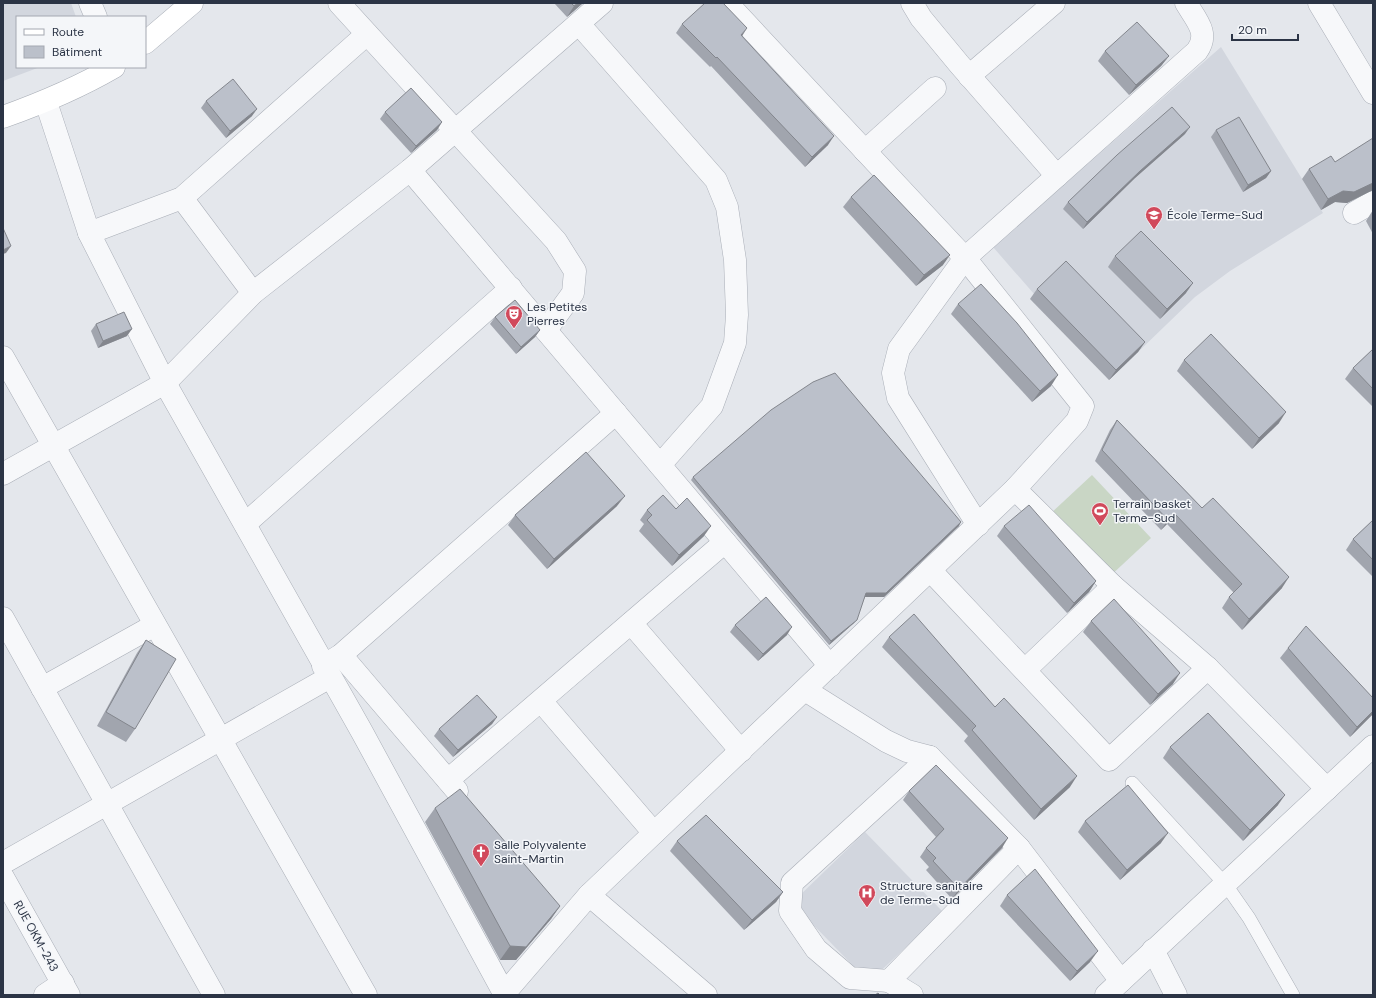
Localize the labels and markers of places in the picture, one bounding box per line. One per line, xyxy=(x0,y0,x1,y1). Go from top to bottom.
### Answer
school or university icon: École Terme-Sud xyxy=(1144,205,1164,230)
place label: École Terme-Sud xyxy=(1167,207,1263,223)
place label: Les Petites Pierres xyxy=(527,299,587,329)
theatre icon: Les Petites Pierres xyxy=(504,304,524,329)
place label: Terrain basket Terme-Sud xyxy=(1113,496,1191,526)
sports icon: Terrain basket Terme-Sud xyxy=(1090,501,1110,526)
place label: Salle Polyvalente Saint-Martin xyxy=(494,837,586,867)
church icon: Salle Polyvalente Saint-Martin xyxy=(471,842,491,867)
place label: Structure sanitaire de Terme-Sud xyxy=(880,878,983,908)
hospital icon: Structure sanitaire de Terme-Sud xyxy=(857,883,877,908)

